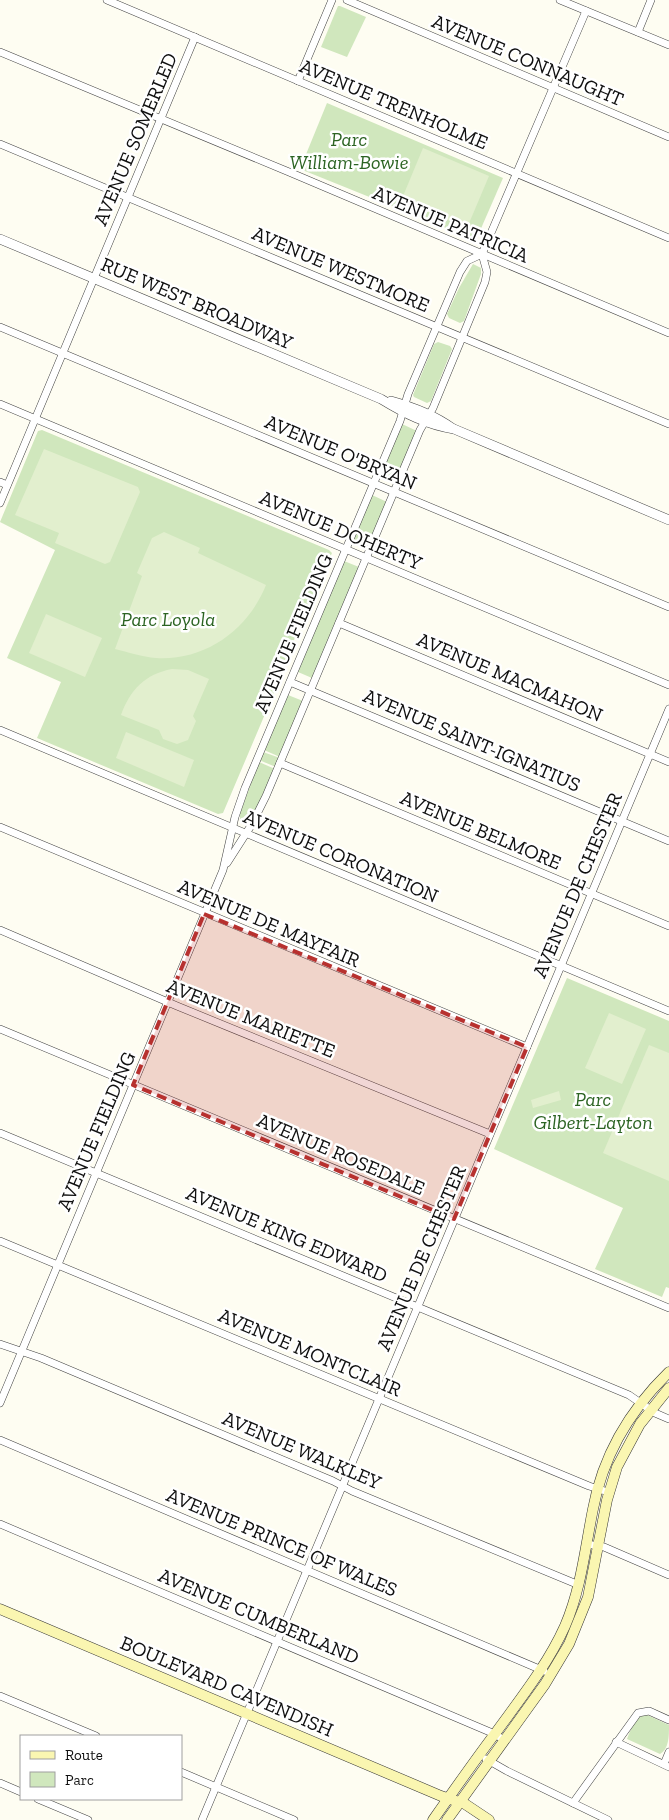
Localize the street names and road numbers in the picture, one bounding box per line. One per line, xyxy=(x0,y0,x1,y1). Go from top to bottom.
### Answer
street label: AVENUE CONNAUGHT xyxy=(429,9,627,111)
street label: AVENUE SOMERLED xyxy=(88,49,182,229)
street label: AVENUE TRENHOLME xyxy=(296,53,492,155)
street label: AVENUE PATRICIA xyxy=(369,180,534,268)
street label: AVENUE WESTMORE xyxy=(249,221,433,317)
street label: RUE WEST BROADWAY xyxy=(98,252,297,355)
street label: AVENUE O'BRYAN xyxy=(261,409,421,495)
street label: AVENUE DOHERTY xyxy=(256,485,426,575)
street label: AVENUE FIELDING xyxy=(249,550,337,716)
street label: AVENUE MACMAHON xyxy=(414,627,607,727)
street label: AVENUE SAINT-IGNATIUS xyxy=(360,683,584,797)
street label: AVENUE BELMORE xyxy=(397,785,565,875)
street label: AVENUE DE CHESTER xyxy=(527,788,627,981)
street label: AVENUE CORONATION xyxy=(240,804,442,908)
street label: AVENUE DE MAYFAIR xyxy=(174,874,364,972)
street label: AVENUE MARIETTE xyxy=(163,973,339,1063)
street label: AVENUE FIELDING xyxy=(52,1048,140,1214)
street label: AVENUE ROSEDALE xyxy=(253,1108,429,1200)
street label: AVENUE DE CHESTER xyxy=(371,1161,471,1354)
street label: AVENUE KING EDWARD xyxy=(183,1181,391,1287)
street label: AVENUE MONTCLAIR xyxy=(215,1303,406,1402)
street label: AVENUE WALKLEY xyxy=(219,1406,386,1495)
street label: AVENUE PRINCE OF WALES xyxy=(163,1482,401,1602)
street label: AVENUE CUMBERLAND xyxy=(155,1563,363,1669)
street label: BOULEVARD CAVENDISH xyxy=(117,1630,337,1742)

